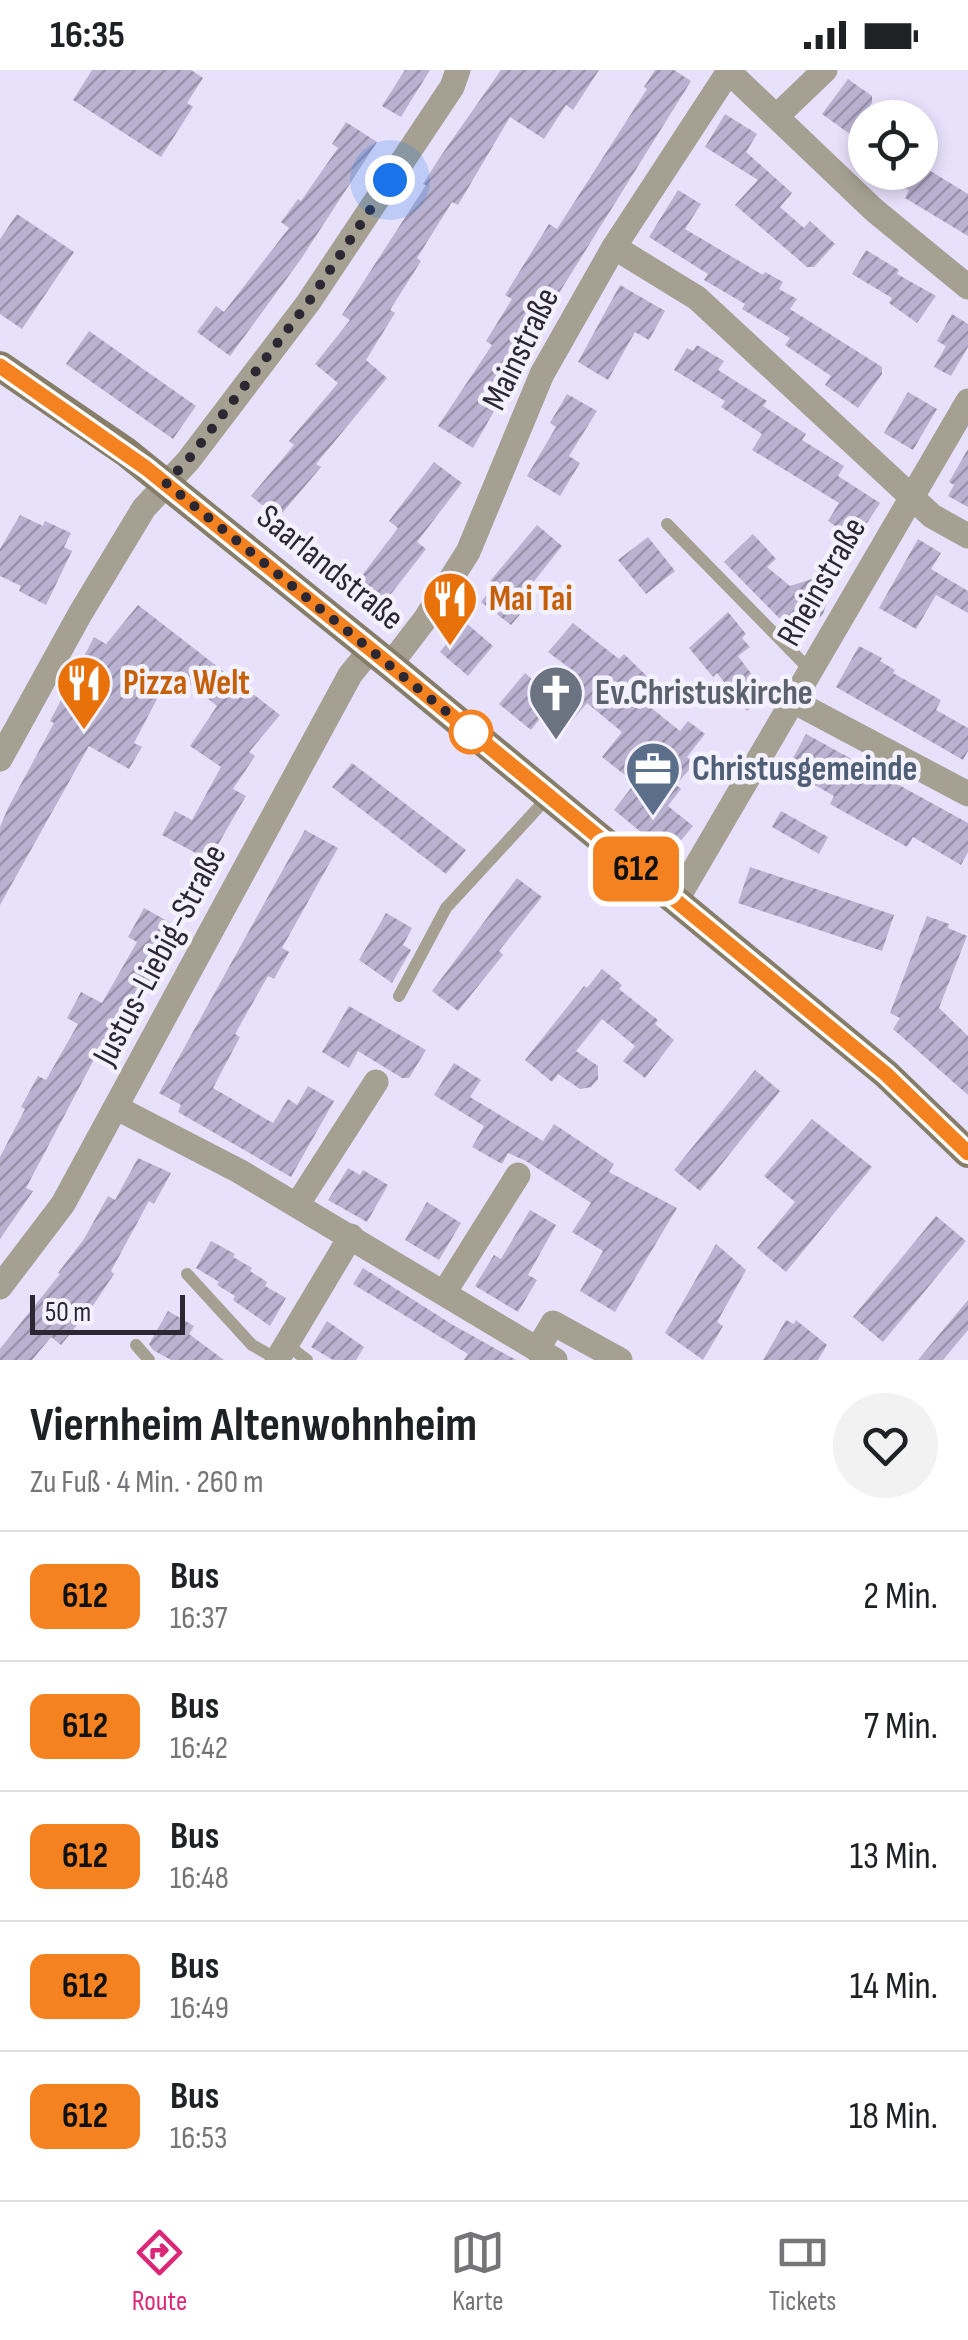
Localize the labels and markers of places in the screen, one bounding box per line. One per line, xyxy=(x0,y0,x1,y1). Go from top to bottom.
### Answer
restaurant icon: Mai Tai xyxy=(420,569,480,648)
place label: Mai Tai xyxy=(489,578,573,621)
restaurant icon: Pizza Welt xyxy=(54,653,114,732)
place label: Pizza Welt xyxy=(123,662,250,705)
church icon: Ev.Christuskirche xyxy=(526,663,586,742)
place label: Ev.Christuskirche xyxy=(595,672,813,715)
unlabelled marker xyxy=(450,711,492,753)
office icon: Christusgemeinde xyxy=(623,739,683,818)
place label: Christusgemeinde xyxy=(692,748,917,791)

